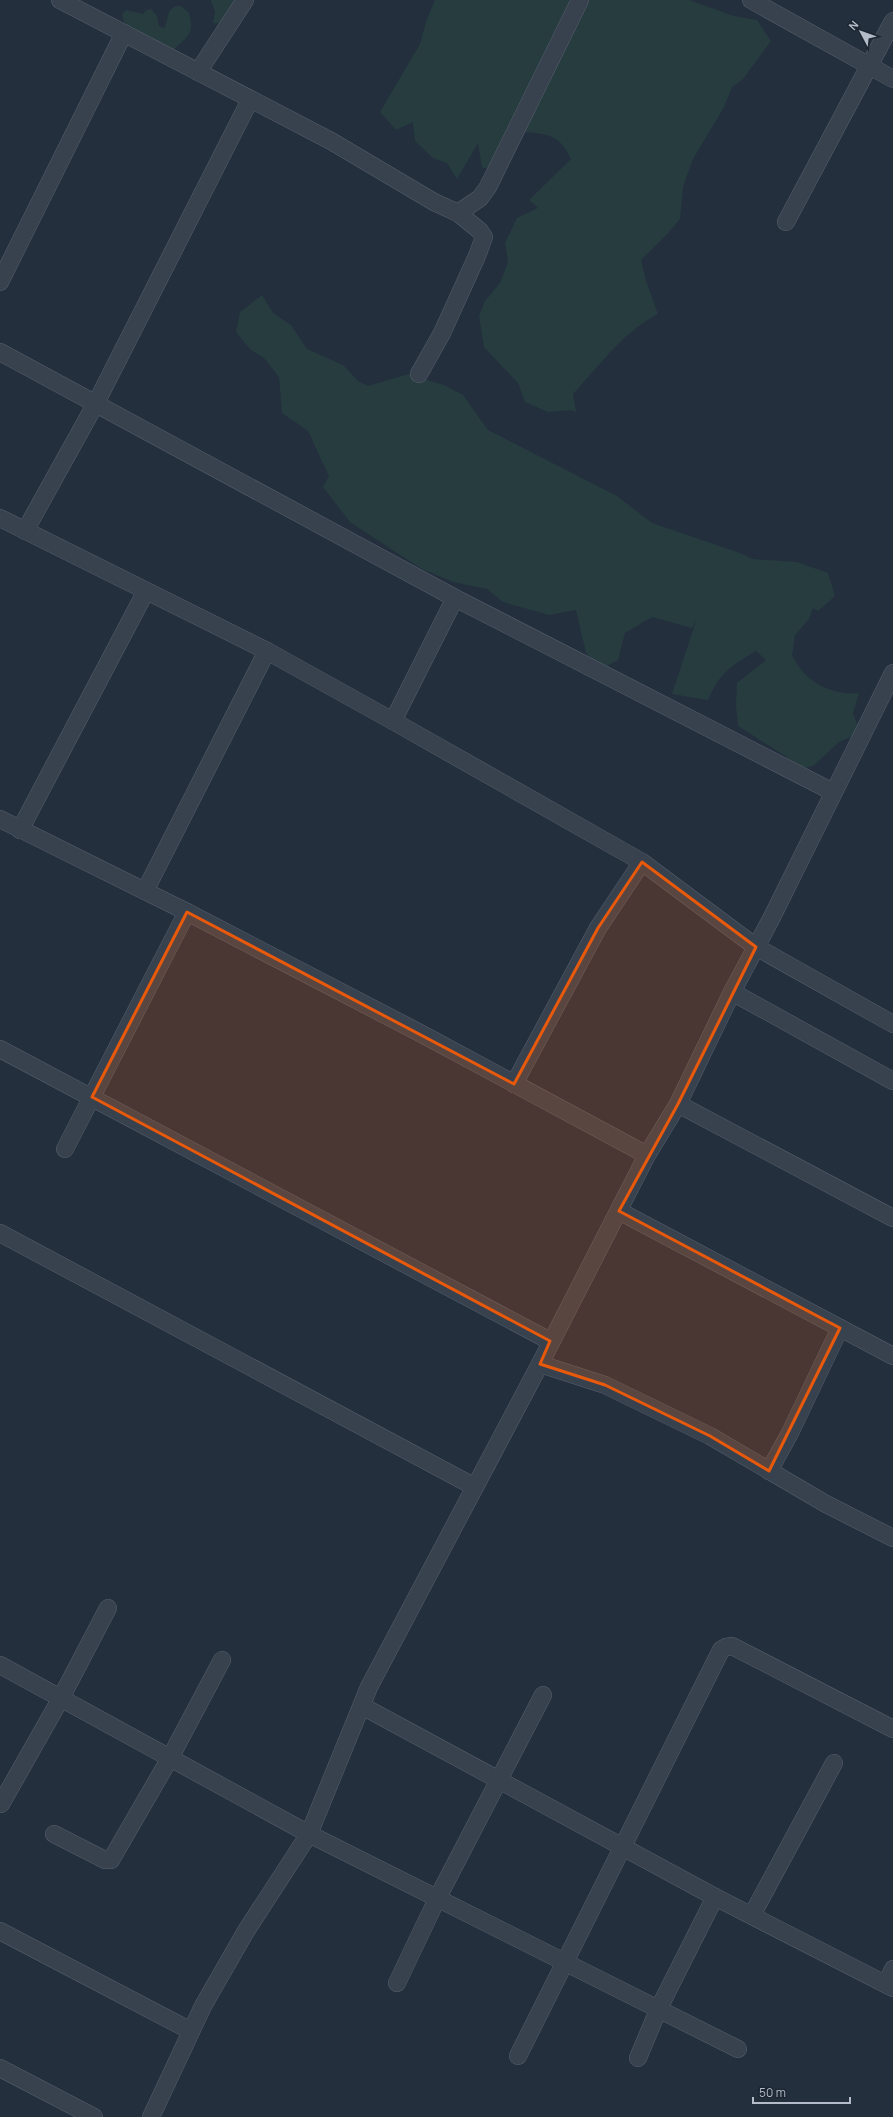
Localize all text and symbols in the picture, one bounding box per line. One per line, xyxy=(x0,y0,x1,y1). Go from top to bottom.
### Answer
north arrow xyxy=(841,12,881,52)
text: N xyxy=(845,17,861,33)
scale bar xyxy=(753,2079,850,2105)
text: 50 m xyxy=(759,2084,786,2101)

